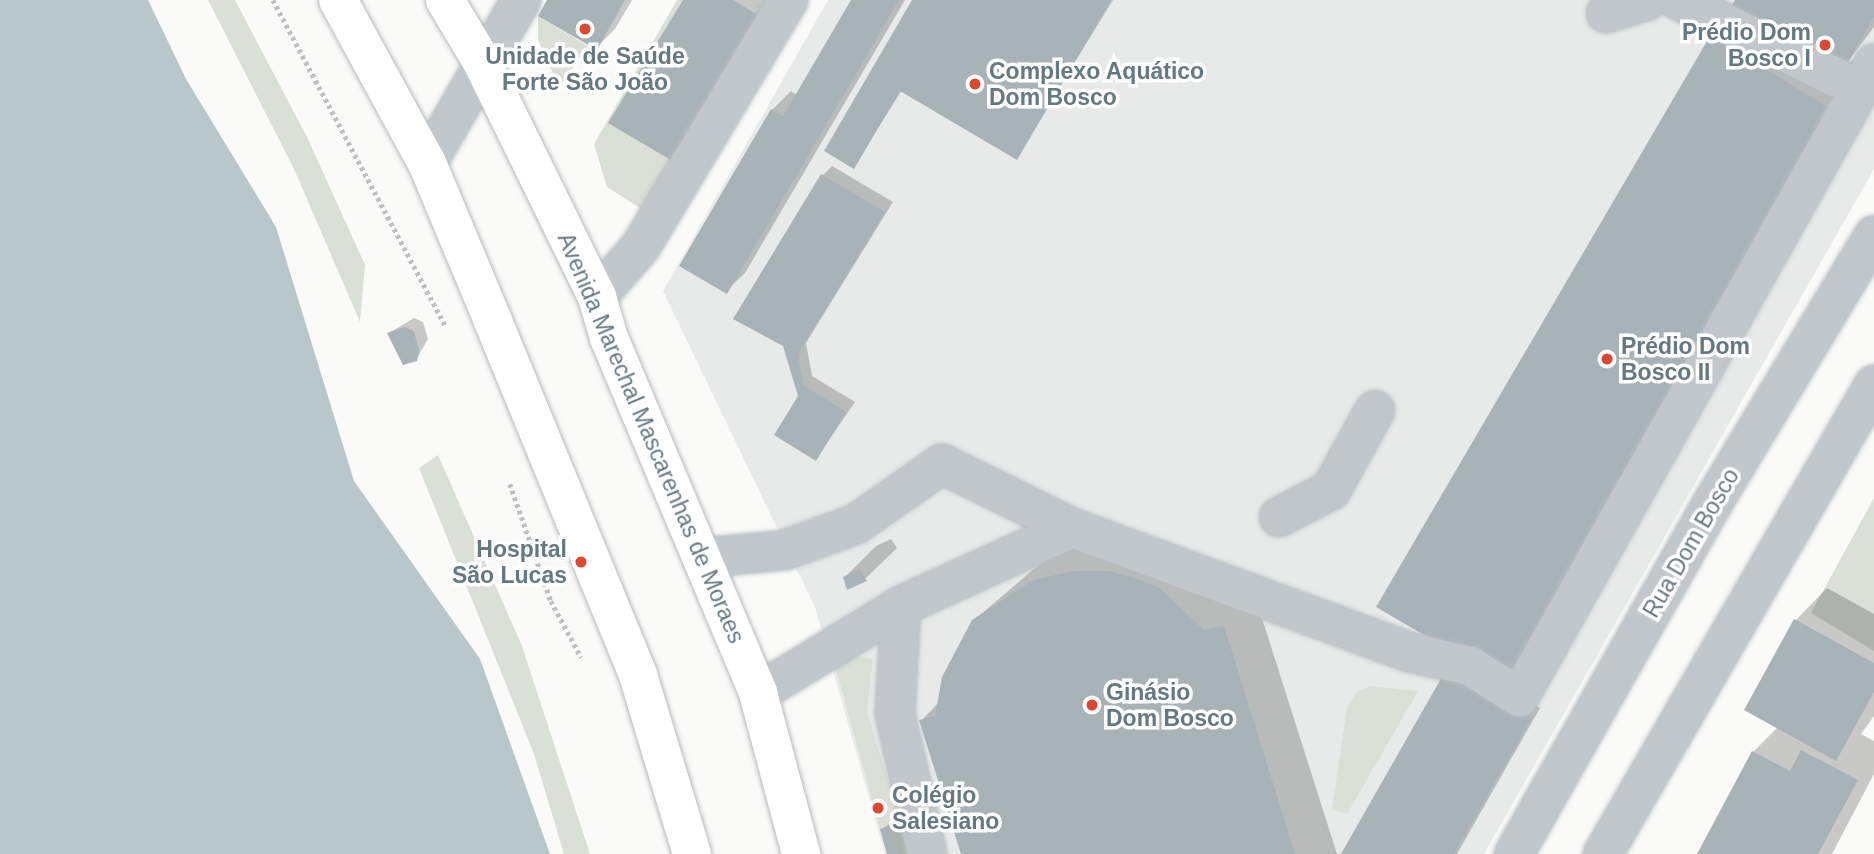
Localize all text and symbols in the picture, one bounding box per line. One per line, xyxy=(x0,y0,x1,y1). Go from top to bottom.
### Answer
place label: Prédio Dom Bosco I xyxy=(1682,18,1811,72)
marker: Unidade de Saúde Forte São João xyxy=(575,19,595,39)
marker: Prédio Dom Bosco I xyxy=(1817,37,1833,53)
place label: Unidade de Saúde Forte São João xyxy=(485,42,685,96)
place label: Complexo Aquático Dom Bosco xyxy=(989,57,1205,111)
marker: Complexo Aquático Dom Bosco xyxy=(967,76,983,92)
street label: Avenida Marechal Mascarenhas de Moraes xyxy=(552,229,750,647)
place label: Prédio Dom Bosco II xyxy=(1621,332,1750,386)
marker: Prédio Dom Bosco II xyxy=(1599,351,1615,367)
street label: Rua Dom Bosco xyxy=(1637,464,1745,622)
place label: Hospital São Lucas xyxy=(452,535,567,589)
marker: Hospital São Lucas xyxy=(573,554,589,570)
place label: Ginásio Dom Bosco xyxy=(1106,678,1234,732)
marker: Ginásio Dom Bosco xyxy=(1084,697,1100,713)
place label: Colégio Salesiano xyxy=(892,781,999,835)
marker: Colégio Salesiano xyxy=(870,800,886,816)

